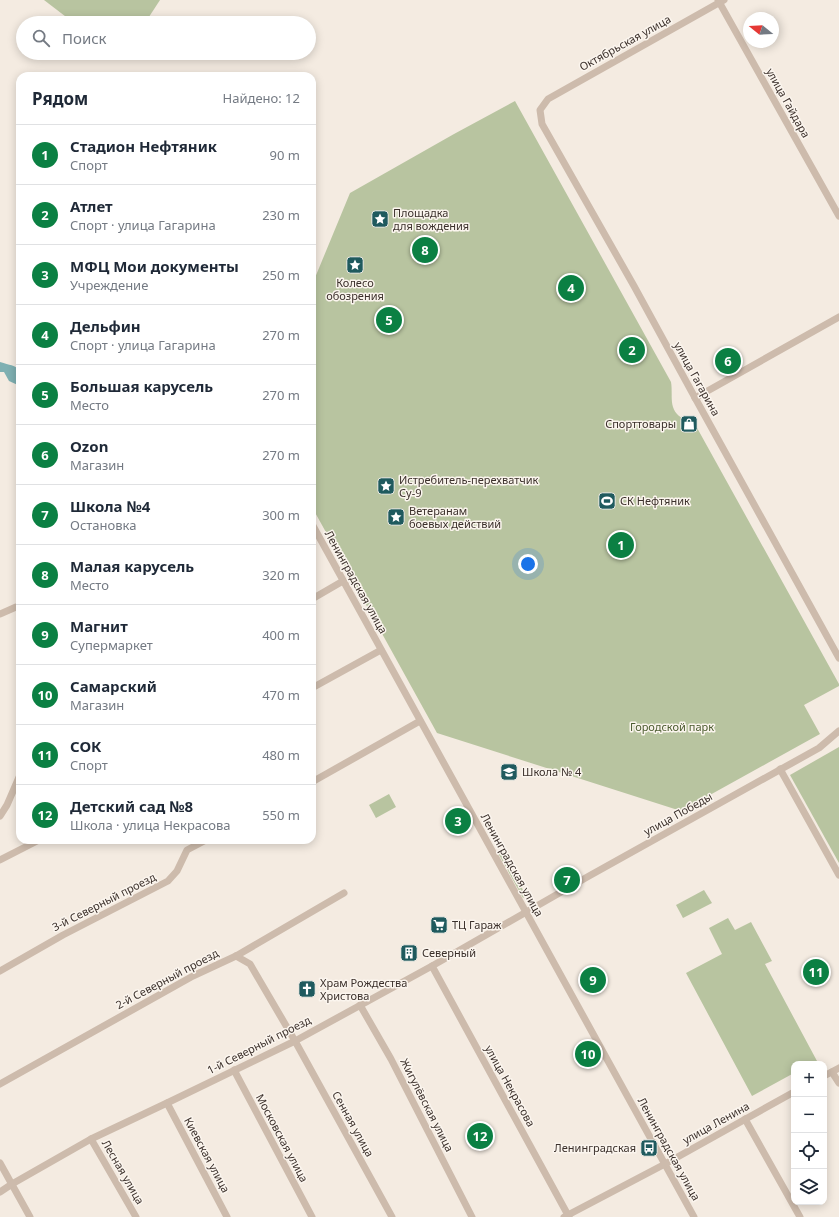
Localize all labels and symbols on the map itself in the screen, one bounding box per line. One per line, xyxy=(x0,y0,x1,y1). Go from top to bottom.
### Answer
street label: Октябрьская улица xyxy=(576,11,673,74)
north arrow xyxy=(743,12,779,48)
street label: улица Гайдара xyxy=(763,65,814,140)
place label: Площадка для вождения xyxy=(393,205,469,233)
place icon: Площадка для вождения xyxy=(370,209,390,229)
pin: 8 xyxy=(412,235,438,265)
place icon: Колесо обозрения xyxy=(345,255,365,275)
pin: 4 xyxy=(558,273,584,303)
place label: Колесо обозрения xyxy=(326,275,384,303)
pin: 5 xyxy=(376,305,402,335)
pin: 2 xyxy=(619,335,645,365)
street label: улица Гагарина xyxy=(671,339,724,419)
pin: 6 xyxy=(715,346,741,376)
shop icon: Спорттовары xyxy=(679,414,699,434)
place label: Спорттовары xyxy=(605,416,676,431)
place label: Истребитель-перехватчик Су-9 xyxy=(399,472,539,500)
place icon: Истребитель-перехватчик Су-9 xyxy=(376,476,396,496)
sports icon: СК Нефтяник xyxy=(597,491,617,511)
place label: СК Нефтяник xyxy=(620,493,690,508)
place label: Ветеранам боевых действий xyxy=(409,503,501,531)
place icon: Ветеранам боевых действий xyxy=(386,507,406,527)
street label: Ленинградская улица xyxy=(322,527,391,636)
pin: 1 xyxy=(608,530,634,560)
your location xyxy=(518,554,538,574)
park label: Городской парк xyxy=(630,719,714,734)
school or university icon: Школа № 4 xyxy=(499,762,519,782)
place label: Школа № 4 xyxy=(522,764,582,779)
street label: улица Победы xyxy=(641,789,715,839)
pin: 3 xyxy=(445,806,471,836)
street label: Ленинградская улица xyxy=(478,810,547,919)
pin: 7 xyxy=(554,865,580,895)
street label: 3-й Северный проезд xyxy=(49,869,158,934)
supermarket icon: ТЦ Гараж xyxy=(429,915,449,935)
place label: ТЦ Гараж xyxy=(452,917,502,932)
building icon: Северный xyxy=(399,943,419,963)
street label: 2-й Северный проезд xyxy=(113,945,221,1012)
place label: Северный xyxy=(422,945,476,960)
pin: 11 xyxy=(803,957,829,987)
pin: 9 xyxy=(580,965,606,995)
place label: Храм Рождества Христова xyxy=(320,975,407,1003)
church icon: Храм Рождества Христова xyxy=(297,979,317,999)
street label: 1-й Северный проезд xyxy=(204,1012,313,1077)
pin: 10 xyxy=(575,1039,601,1069)
street label: улица Некрасова xyxy=(482,1042,539,1129)
street label: Жигулёвская улица xyxy=(397,1056,457,1154)
street label: Сенная улица xyxy=(329,1088,378,1159)
street label: Московская улица xyxy=(253,1091,312,1184)
street label: Ленинградская улица xyxy=(635,1094,704,1203)
street label: улица Ленина xyxy=(680,1098,752,1147)
street label: Киевская улица xyxy=(181,1114,234,1195)
pin: 12 xyxy=(467,1121,493,1151)
street label: Лесная улица xyxy=(99,1137,148,1207)
bus stop icon: Ленинградская xyxy=(639,1138,659,1158)
place label: Ленинградская xyxy=(554,1140,636,1155)

